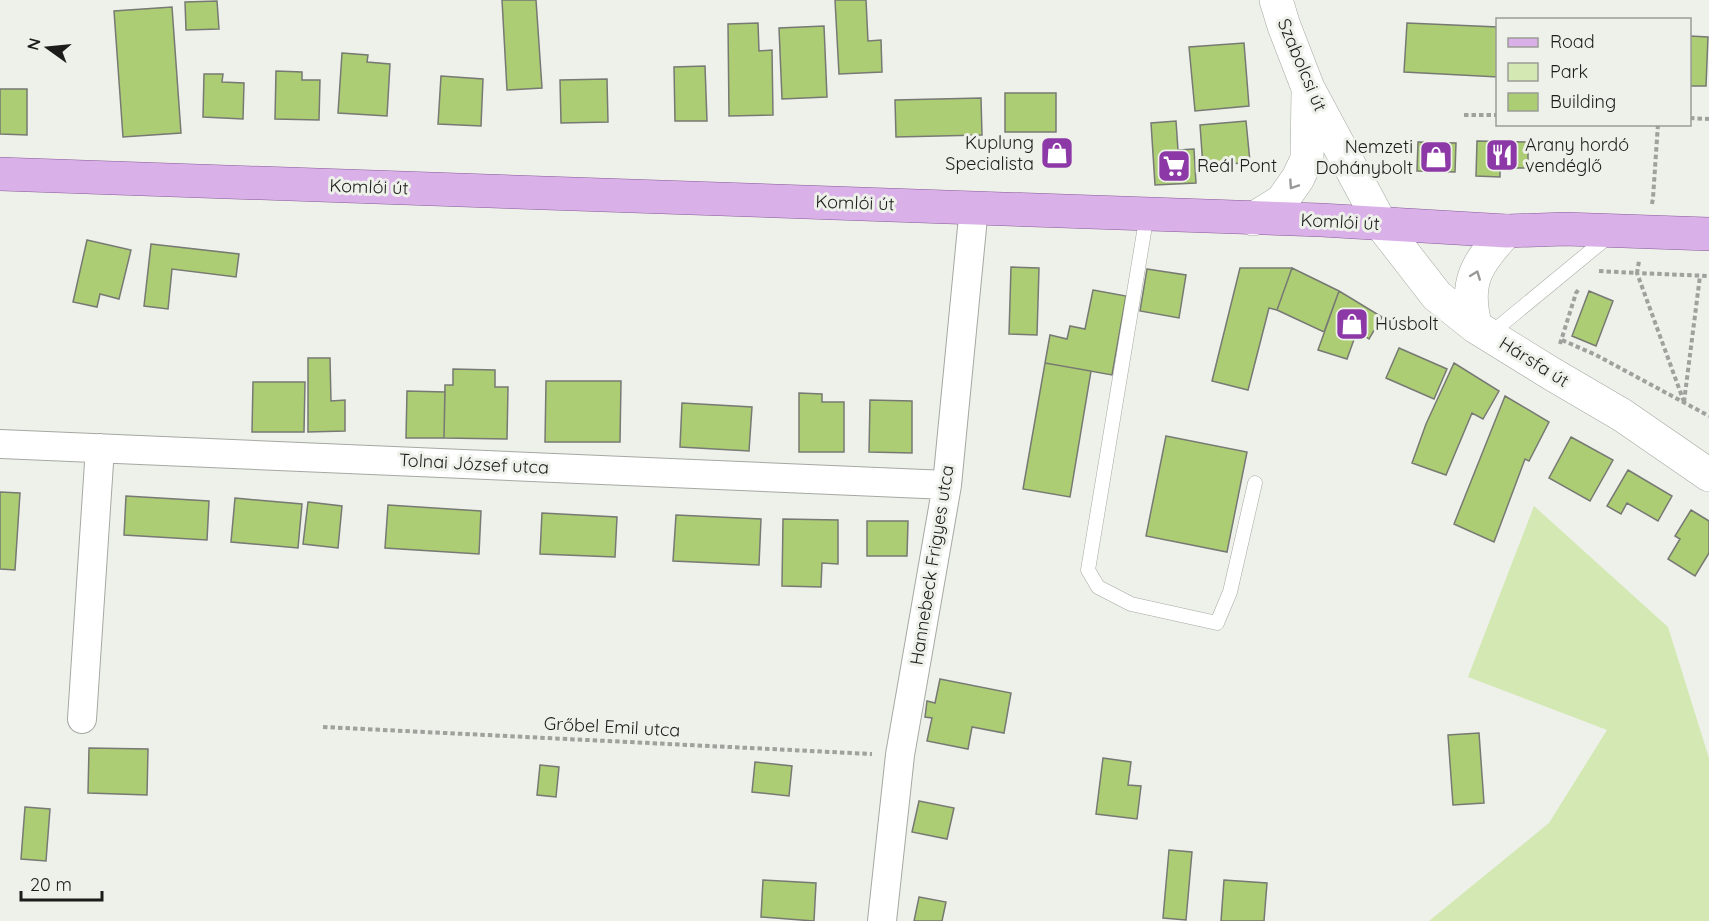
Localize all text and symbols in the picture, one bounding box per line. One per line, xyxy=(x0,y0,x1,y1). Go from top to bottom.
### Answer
street label: Szabolcsi út xyxy=(1273,15,1332,115)
north arrow xyxy=(18,18,78,78)
legend xyxy=(1496,18,1691,126)
text: Road xyxy=(1550,30,1595,53)
text: N xyxy=(22,36,45,52)
text: Park xyxy=(1550,60,1588,83)
text: Building xyxy=(1550,90,1616,113)
place label: Kuplung Specialista xyxy=(945,131,1034,175)
place label: Arany hordó vendéglő xyxy=(1525,133,1629,177)
shop icon: Kuplung Specialista xyxy=(1039,135,1075,171)
place label: Nemzeti Dohánybolt xyxy=(1315,135,1413,179)
restaurant icon: Arany hordó vendéglő xyxy=(1484,137,1520,173)
shop icon: Nemzeti Dohánybolt xyxy=(1418,139,1454,175)
supermarket icon: Reál Pont xyxy=(1156,148,1192,184)
place label: Reál Pont xyxy=(1197,154,1277,177)
street label: Komlói út xyxy=(329,174,409,199)
one-way arrow xyxy=(1289,178,1300,189)
street label: Komlói út xyxy=(815,190,895,215)
street label: Komlói út xyxy=(1300,208,1380,235)
one-way arrow xyxy=(1469,270,1481,281)
shop icon: Húsbolt xyxy=(1334,306,1370,342)
place label: Húsbolt xyxy=(1375,312,1439,335)
street label: Hársfa út xyxy=(1495,331,1573,392)
street label: Tolnai József utca xyxy=(399,448,549,479)
street label: Hannebeck Frigyes utca xyxy=(904,463,959,666)
street label: Grőbel Emil utca xyxy=(543,711,681,742)
scale bar xyxy=(21,864,102,902)
text: 20 m xyxy=(30,873,72,896)

